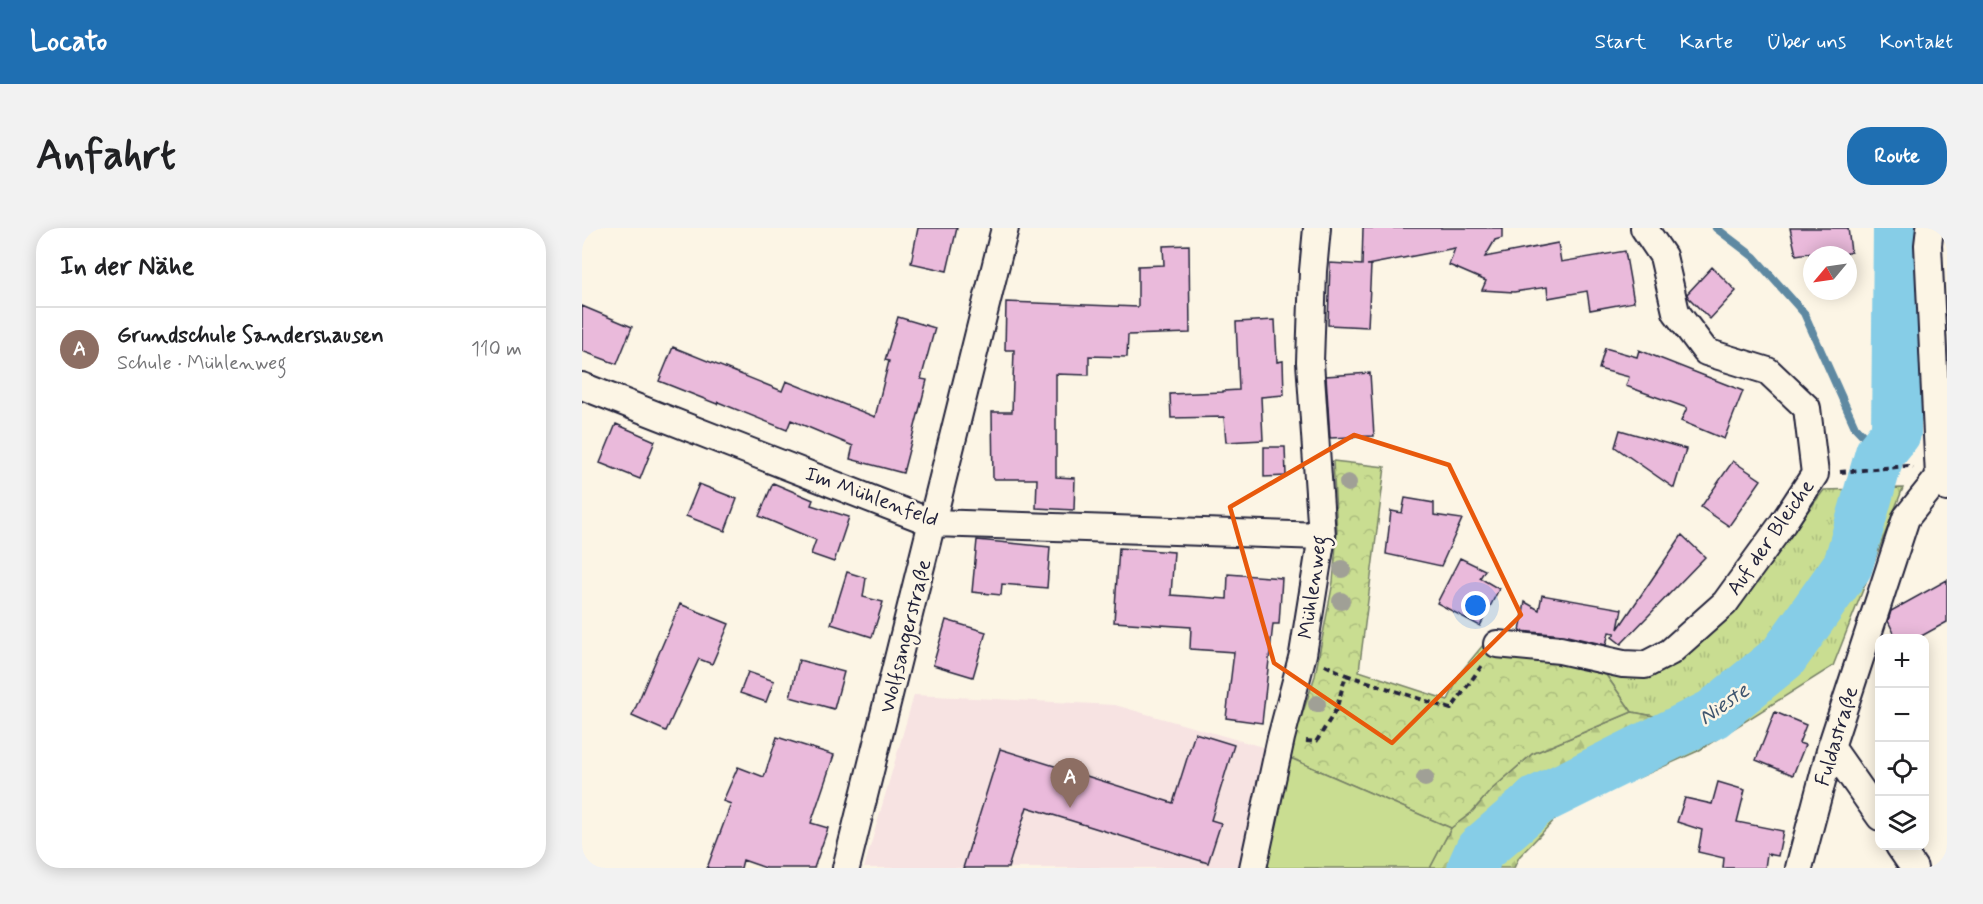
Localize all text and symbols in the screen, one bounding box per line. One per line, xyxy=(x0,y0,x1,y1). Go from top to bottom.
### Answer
text: Locato xyxy=(30,24,107,61)
text: Start xyxy=(1595,28,1647,56)
text: Karte xyxy=(1680,28,1733,56)
text: Über uns xyxy=(1766,28,1846,56)
text: Kontakt xyxy=(1879,28,1953,56)
button: Route xyxy=(1847,127,1947,185)
text: Anfahrt xyxy=(36,129,176,184)
north arrow xyxy=(1803,246,1857,300)
text: In der Nähe xyxy=(60,250,194,284)
text: Grundschule Sandershausen xyxy=(117,322,384,350)
text: A xyxy=(73,336,86,363)
text: 110 m xyxy=(471,336,522,363)
text: Schule · Mühlenweg xyxy=(117,350,287,377)
street label: Im Mühlenfeld xyxy=(801,460,942,534)
street label: Auf der Bleiche xyxy=(1720,474,1821,601)
street label: Mühlenweg xyxy=(1292,533,1336,641)
street label: Wolfsangerstraße xyxy=(873,556,940,716)
your location xyxy=(1461,591,1490,620)
map controls xyxy=(1875,634,1929,850)
button: + xyxy=(1875,634,1929,688)
water label: Nieste xyxy=(1693,677,1756,732)
street label: Fuldastraße xyxy=(1809,683,1865,790)
button: − xyxy=(1875,688,1929,742)
button: locate xyxy=(1875,742,1929,796)
pin: A xyxy=(1050,758,1090,808)
button: layers xyxy=(1875,796,1929,850)

